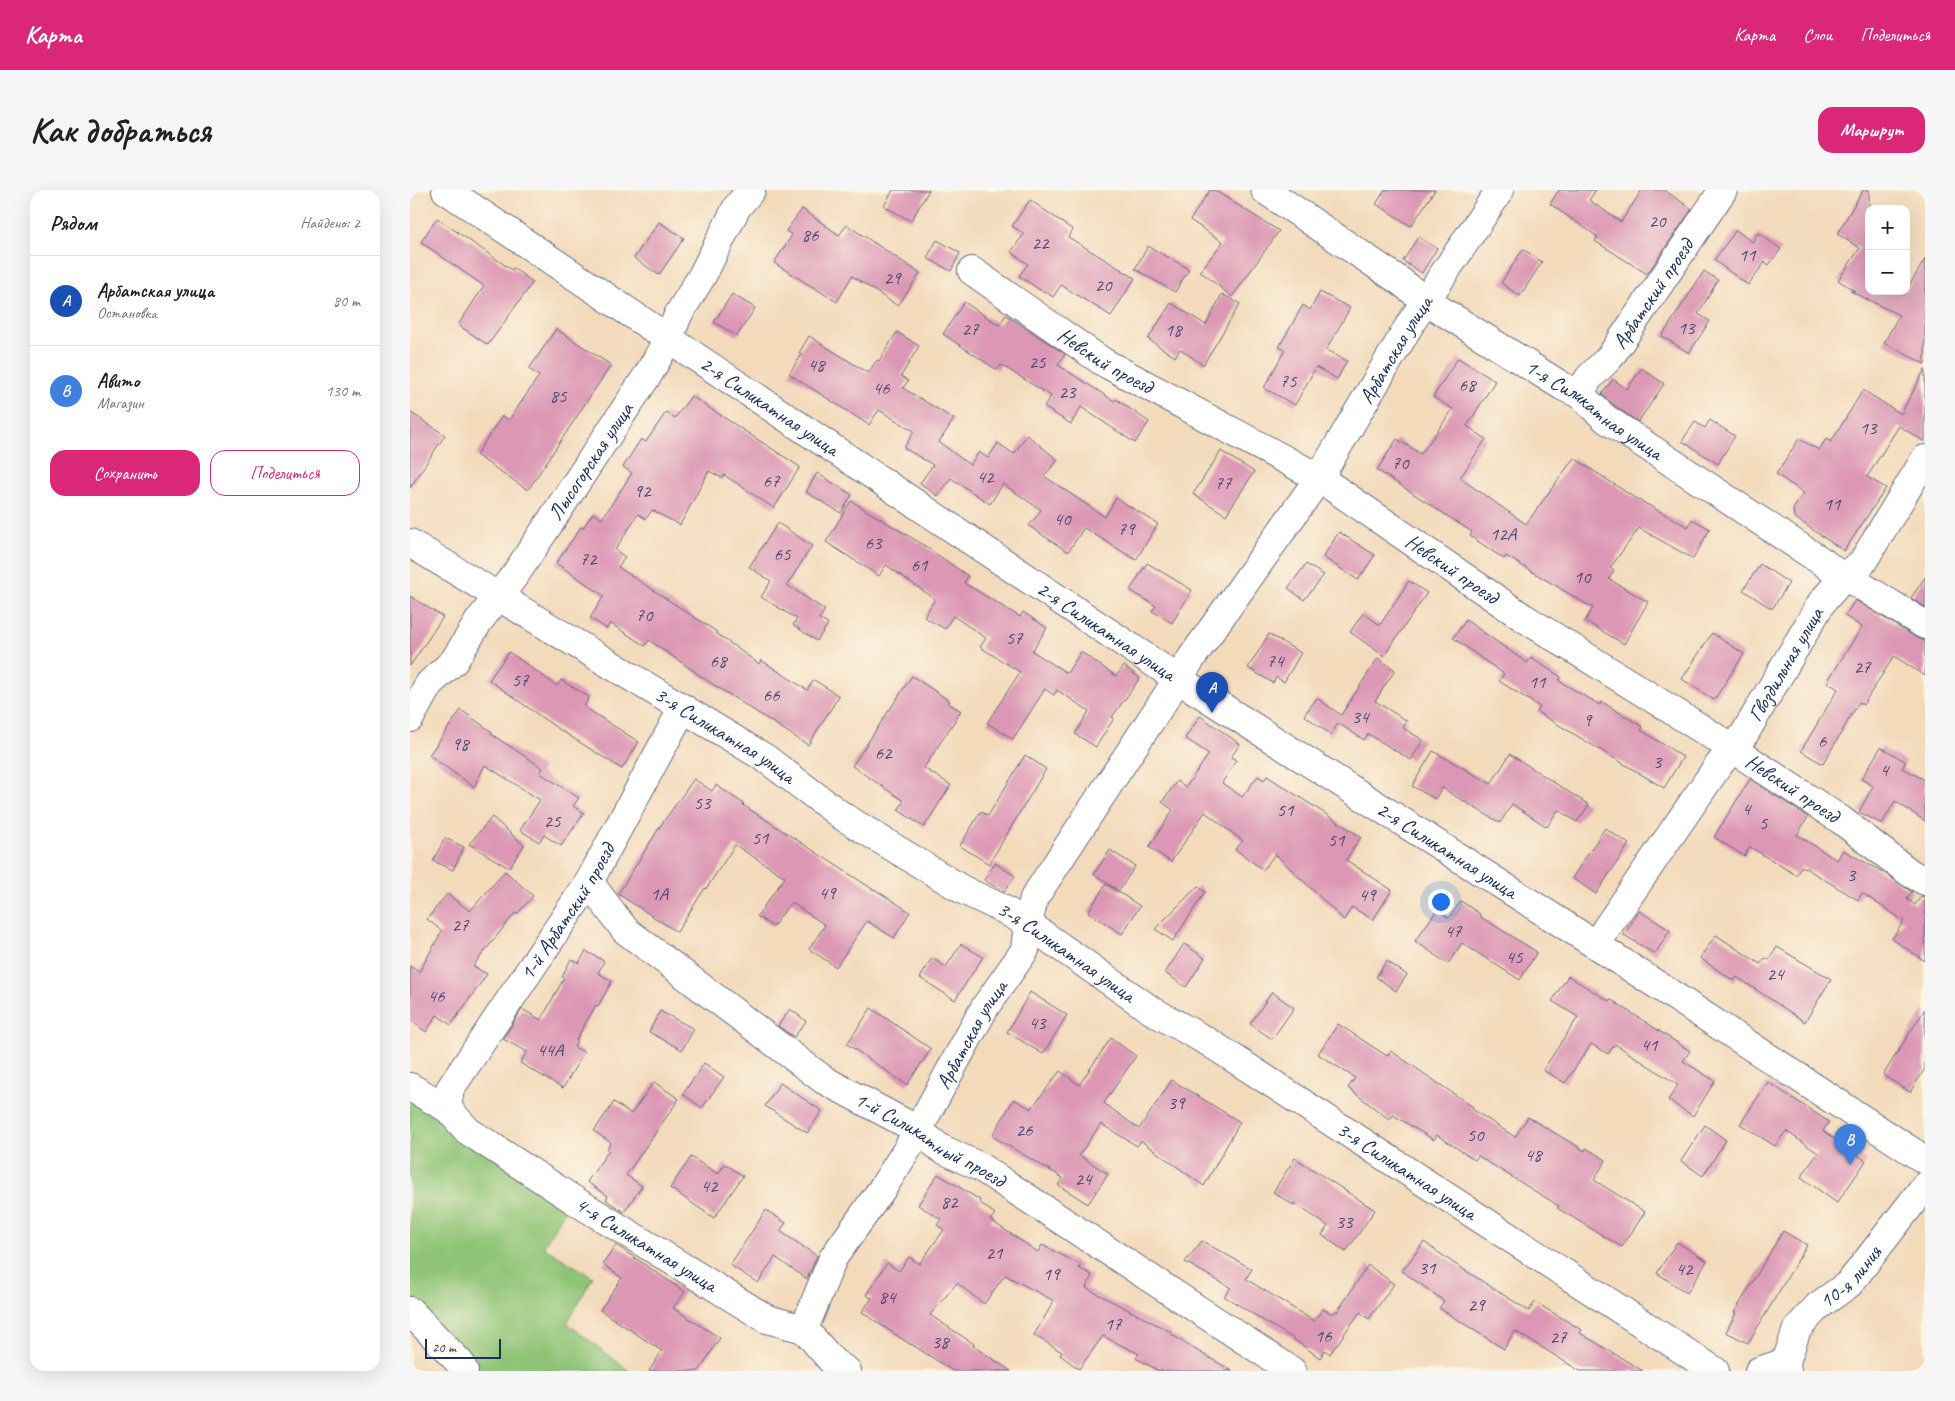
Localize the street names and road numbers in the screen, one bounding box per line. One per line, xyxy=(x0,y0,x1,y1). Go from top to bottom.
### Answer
street label: Арбатский проезд xyxy=(1606,232,1701,354)
street label: Арбатская улица xyxy=(1353,289,1439,408)
street label: Невский проезд xyxy=(1053,322,1160,401)
street label: 2-я Силикатная улица xyxy=(695,350,846,463)
street label: 1-я Силикатная улица xyxy=(1521,353,1669,467)
street label: Лысогорская улица xyxy=(542,396,640,525)
street label: Невский проезд xyxy=(1401,528,1506,611)
street label: 2-я Силикатная улица xyxy=(1032,575,1183,688)
street label: Гвоздильная улица xyxy=(1742,601,1830,726)
street label: 3-я Силикатная улица xyxy=(650,681,802,791)
street label: Невский проезд xyxy=(1741,748,1847,830)
street label: 2-я Силикатная улица xyxy=(1372,796,1524,906)
street label: 1-й Арбатский проезд xyxy=(514,837,622,985)
street label: 3-я Силикатная улица xyxy=(993,896,1142,1009)
street label: Арбатская улица xyxy=(930,973,1014,1093)
street label: 1-й Силикатный проезд xyxy=(850,1086,1012,1194)
street label: 3-я Силикатная улица xyxy=(1332,1116,1484,1227)
street label: 4-я Силикатная улица xyxy=(571,1191,724,1299)
street label: 10-я линия xyxy=(1814,1239,1888,1314)

